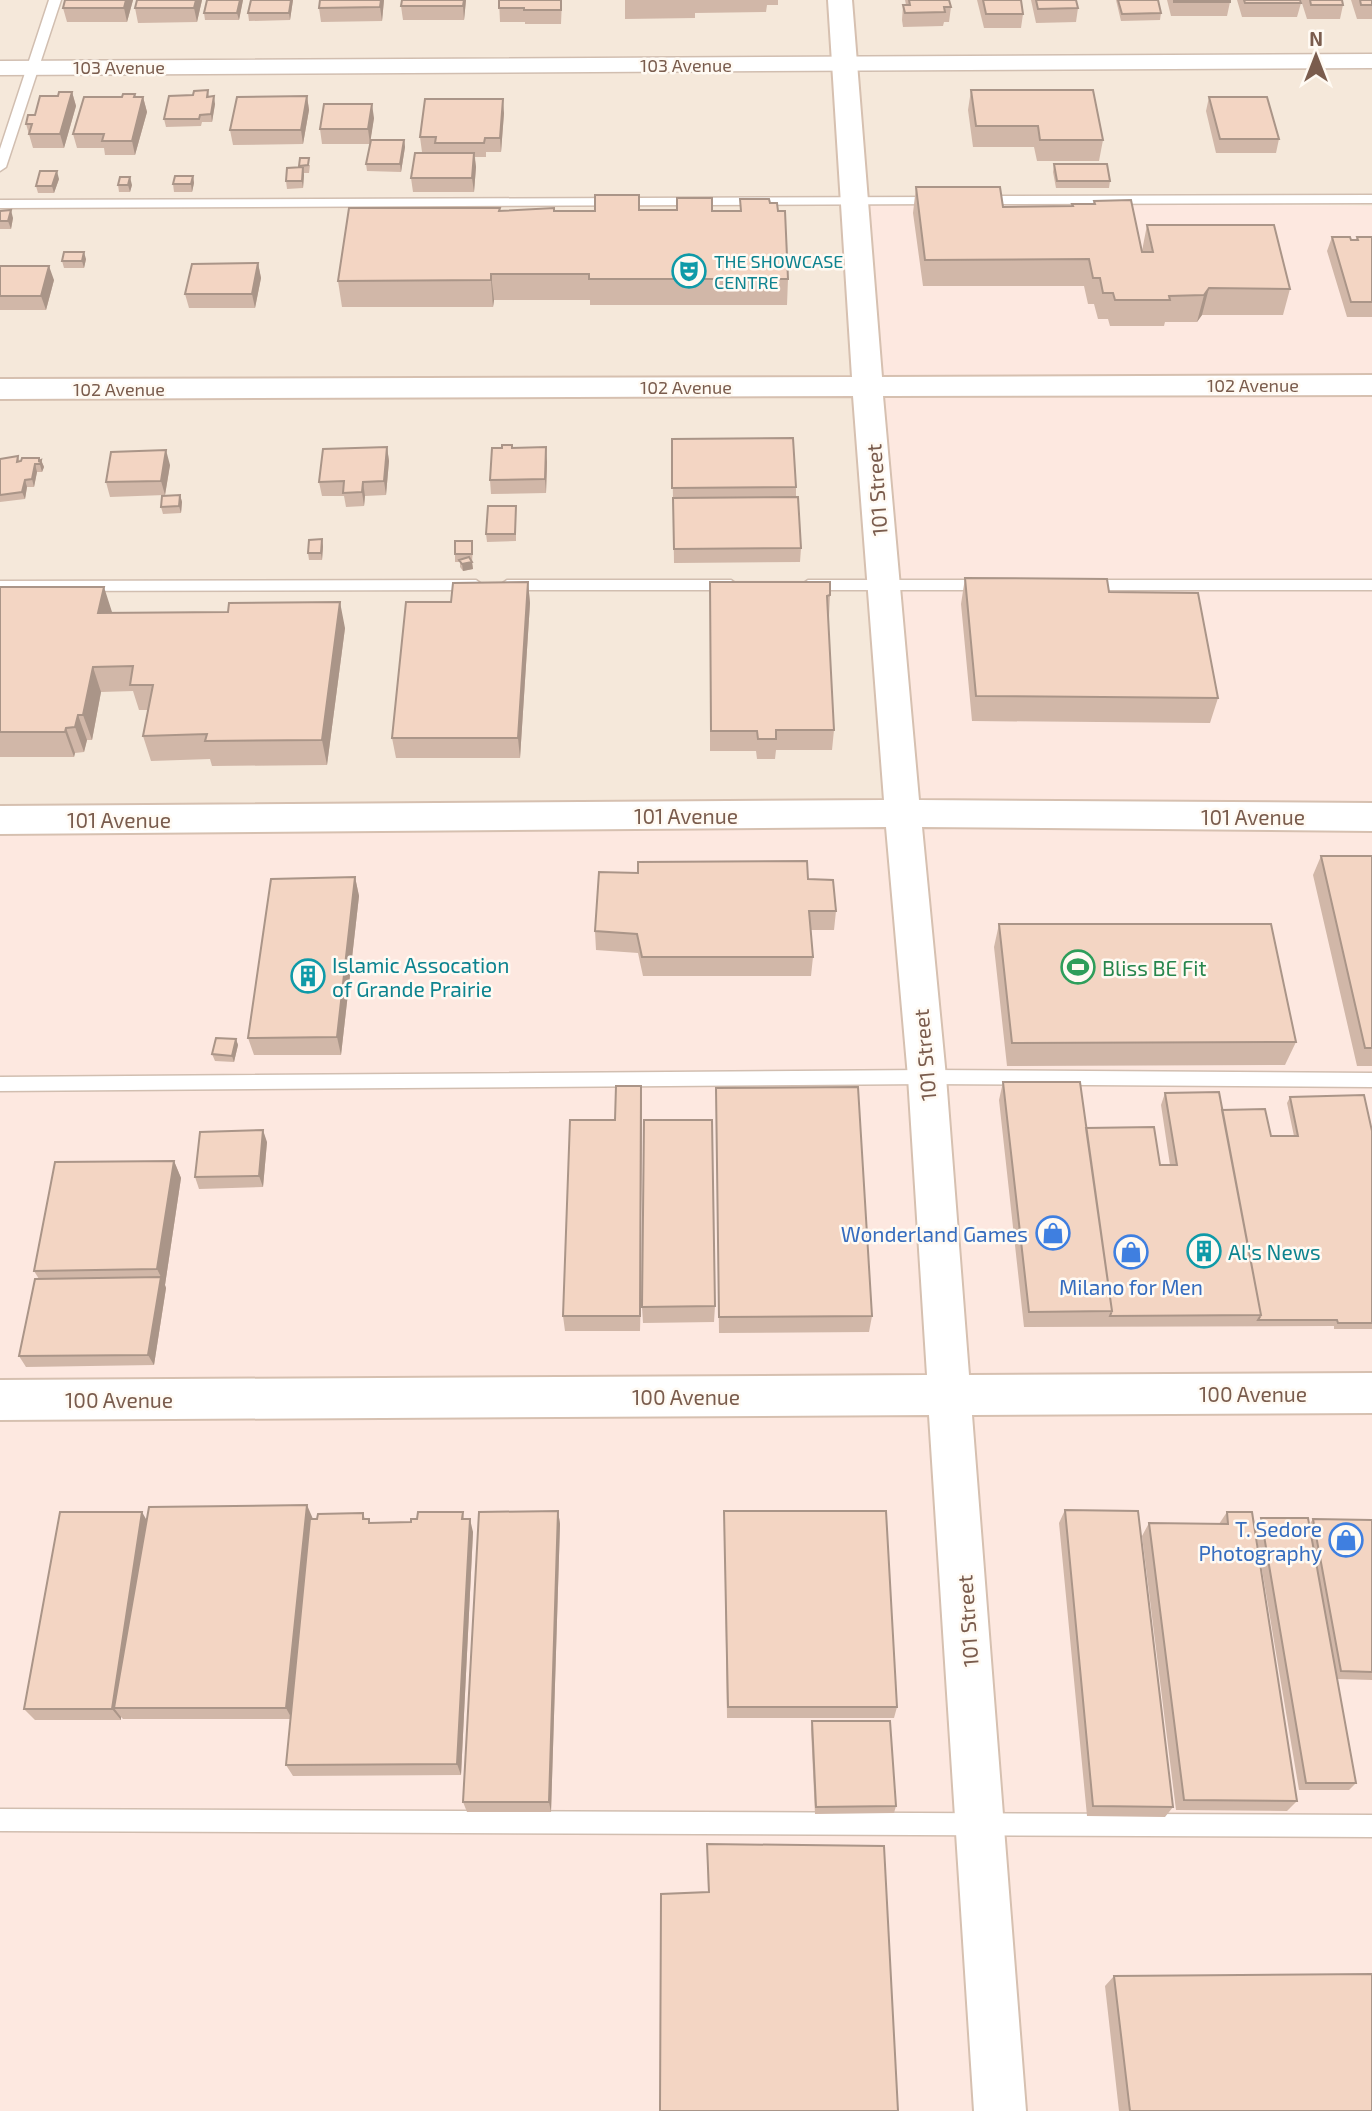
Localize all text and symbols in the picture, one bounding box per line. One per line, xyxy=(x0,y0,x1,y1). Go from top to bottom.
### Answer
north arrow xyxy=(1281,21,1351,91)
text: N xyxy=(1309,27,1323,50)
street label: 103 Avenue xyxy=(640,54,732,76)
street label: 103 Avenue xyxy=(73,56,165,78)
place label: THE SHOWCASE CENTRE xyxy=(714,250,843,293)
theatre icon: THE SHOWCASE CENTRE xyxy=(670,252,708,290)
street label: 102 Avenue xyxy=(1207,374,1299,396)
street label: 102 Avenue xyxy=(640,376,732,398)
street label: 102 Avenue xyxy=(73,378,165,400)
street label: 101 Street xyxy=(860,443,892,537)
street label: 101 Avenue xyxy=(634,803,738,828)
street label: 101 Avenue xyxy=(1201,804,1305,829)
street label: 101 Avenue xyxy=(67,807,171,832)
sports icon: Bliss BE Fit xyxy=(1059,948,1097,986)
place label: Islamic Assocation of Grande Prairie xyxy=(332,952,509,1001)
place label: Bliss BE Fit xyxy=(1102,955,1206,980)
building icon: Islamic Assocation of Grande Prairie xyxy=(289,957,327,995)
street label: 101 Street xyxy=(908,1008,940,1102)
shop icon: Wonderland Games xyxy=(1034,1214,1072,1252)
place label: Wonderland Games xyxy=(841,1221,1028,1246)
building icon: Al's News xyxy=(1185,1232,1223,1270)
shop icon: Milano for Men xyxy=(1112,1233,1150,1271)
place label: Al's News xyxy=(1228,1239,1321,1264)
place label: Milano for Men xyxy=(1059,1274,1203,1299)
street label: 100 Avenue xyxy=(1199,1381,1307,1406)
street label: 100 Avenue xyxy=(632,1384,740,1409)
street label: 100 Avenue xyxy=(65,1387,173,1412)
place label: T. Sedore Photography xyxy=(1198,1516,1322,1565)
shop icon: T. Sedore Photography xyxy=(1327,1521,1365,1559)
street label: 101 Street xyxy=(951,1574,983,1668)

